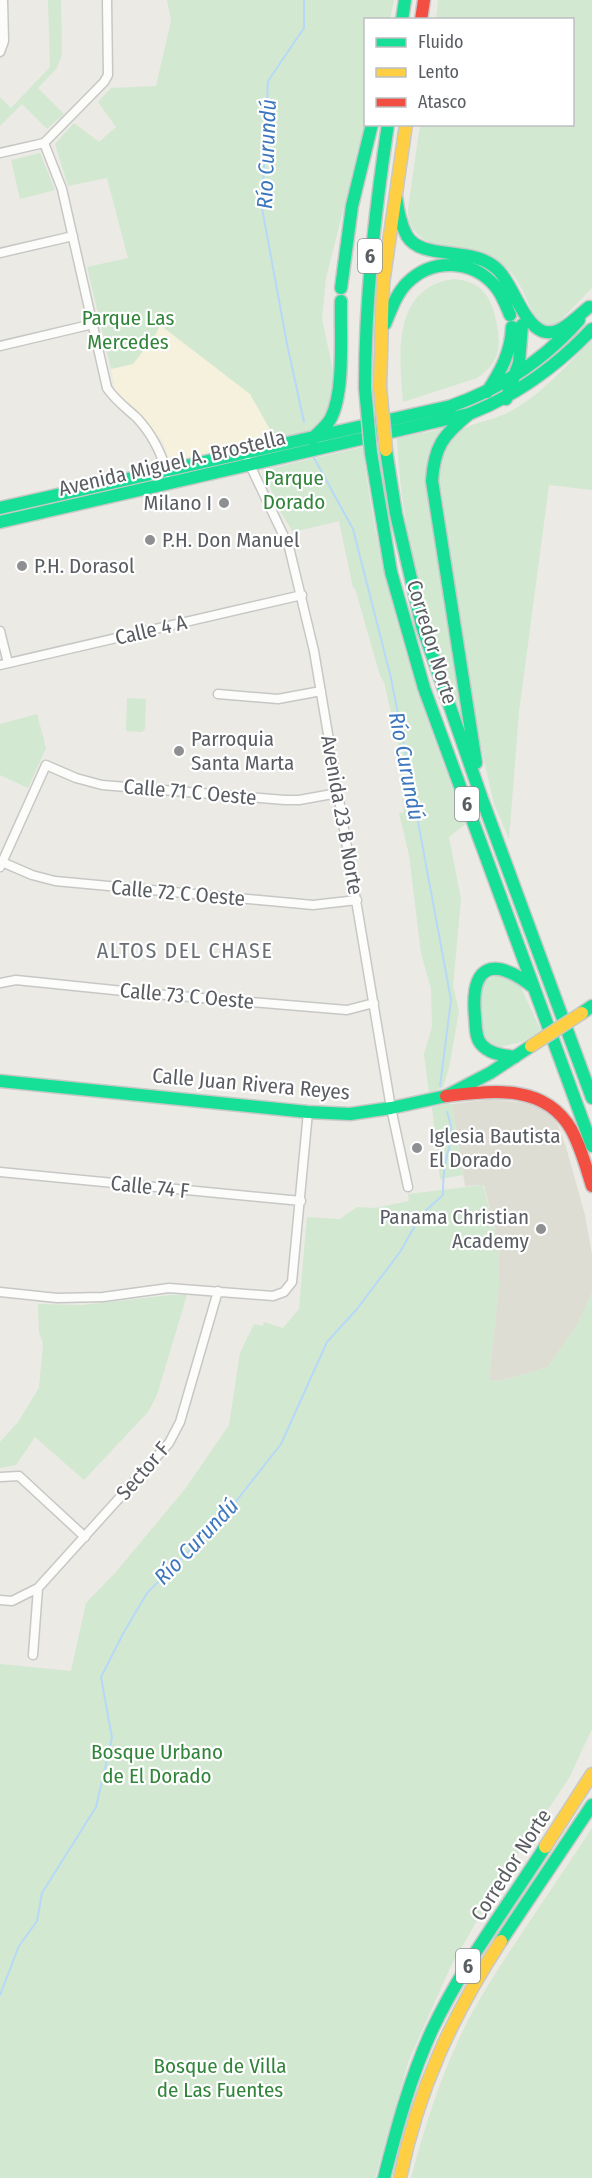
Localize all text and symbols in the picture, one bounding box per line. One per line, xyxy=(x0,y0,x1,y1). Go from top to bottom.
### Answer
legend xyxy=(364,18,574,126)
text: Fluido xyxy=(418,31,464,53)
text: Lento xyxy=(418,61,459,83)
text: Atasco xyxy=(418,91,466,113)
water label: Río Curundú xyxy=(251,99,282,209)
road number: 6 xyxy=(358,239,382,273)
park label: Parque Las Mercedes xyxy=(82,305,174,355)
street label: Avenida Miguel A. Brostella xyxy=(56,424,288,502)
park label: Parque Dorado xyxy=(263,465,325,515)
place label: Milano I xyxy=(143,490,212,516)
marker: Milano I xyxy=(217,496,231,510)
place label: P.H. Don Manuel xyxy=(162,527,300,553)
marker: P.H. Don Manuel xyxy=(143,533,157,547)
place label: P.H. Dorasol xyxy=(34,553,135,579)
marker: P.H. Dorasol xyxy=(15,559,29,573)
street label: Corredor Norte xyxy=(401,577,463,707)
street label: Calle 4 A xyxy=(113,609,189,651)
water label: Río Curundú xyxy=(383,710,430,823)
place label: Parroquia Santa Marta xyxy=(191,726,294,776)
street label: Avenida 23 B Norte xyxy=(315,733,369,897)
marker: Parroquia Santa Marta xyxy=(172,744,186,758)
street label: Calle 71 C Oeste xyxy=(122,773,258,811)
road number: 6 xyxy=(455,787,479,821)
street label: Calle 72 C Oeste xyxy=(110,874,246,912)
district label: ALTOS DEL CHASE xyxy=(97,937,273,964)
street label: Calle 73 C Oeste xyxy=(119,977,255,1015)
street label: Calle Juan Rivera Reyes xyxy=(151,1062,351,1106)
place label: Iglesia Bautista El Dorado xyxy=(429,1123,561,1173)
marker: Iglesia Bautista El Dorado xyxy=(410,1141,424,1155)
street label: Calle 74 F xyxy=(109,1170,191,1204)
place label: Panama Christian Academy xyxy=(379,1204,530,1254)
marker: Panama Christian Academy xyxy=(534,1222,548,1236)
street label: Sector F xyxy=(111,1436,175,1506)
water label: Río Curundú xyxy=(149,1492,244,1590)
park label: Bosque Urbano de El Dorado xyxy=(91,1739,223,1789)
street label: Corredor Norte xyxy=(465,1804,557,1926)
road number: 6 xyxy=(456,1949,480,1983)
park label: Bosque de Villa de Las Fuentes xyxy=(154,2053,286,2103)

